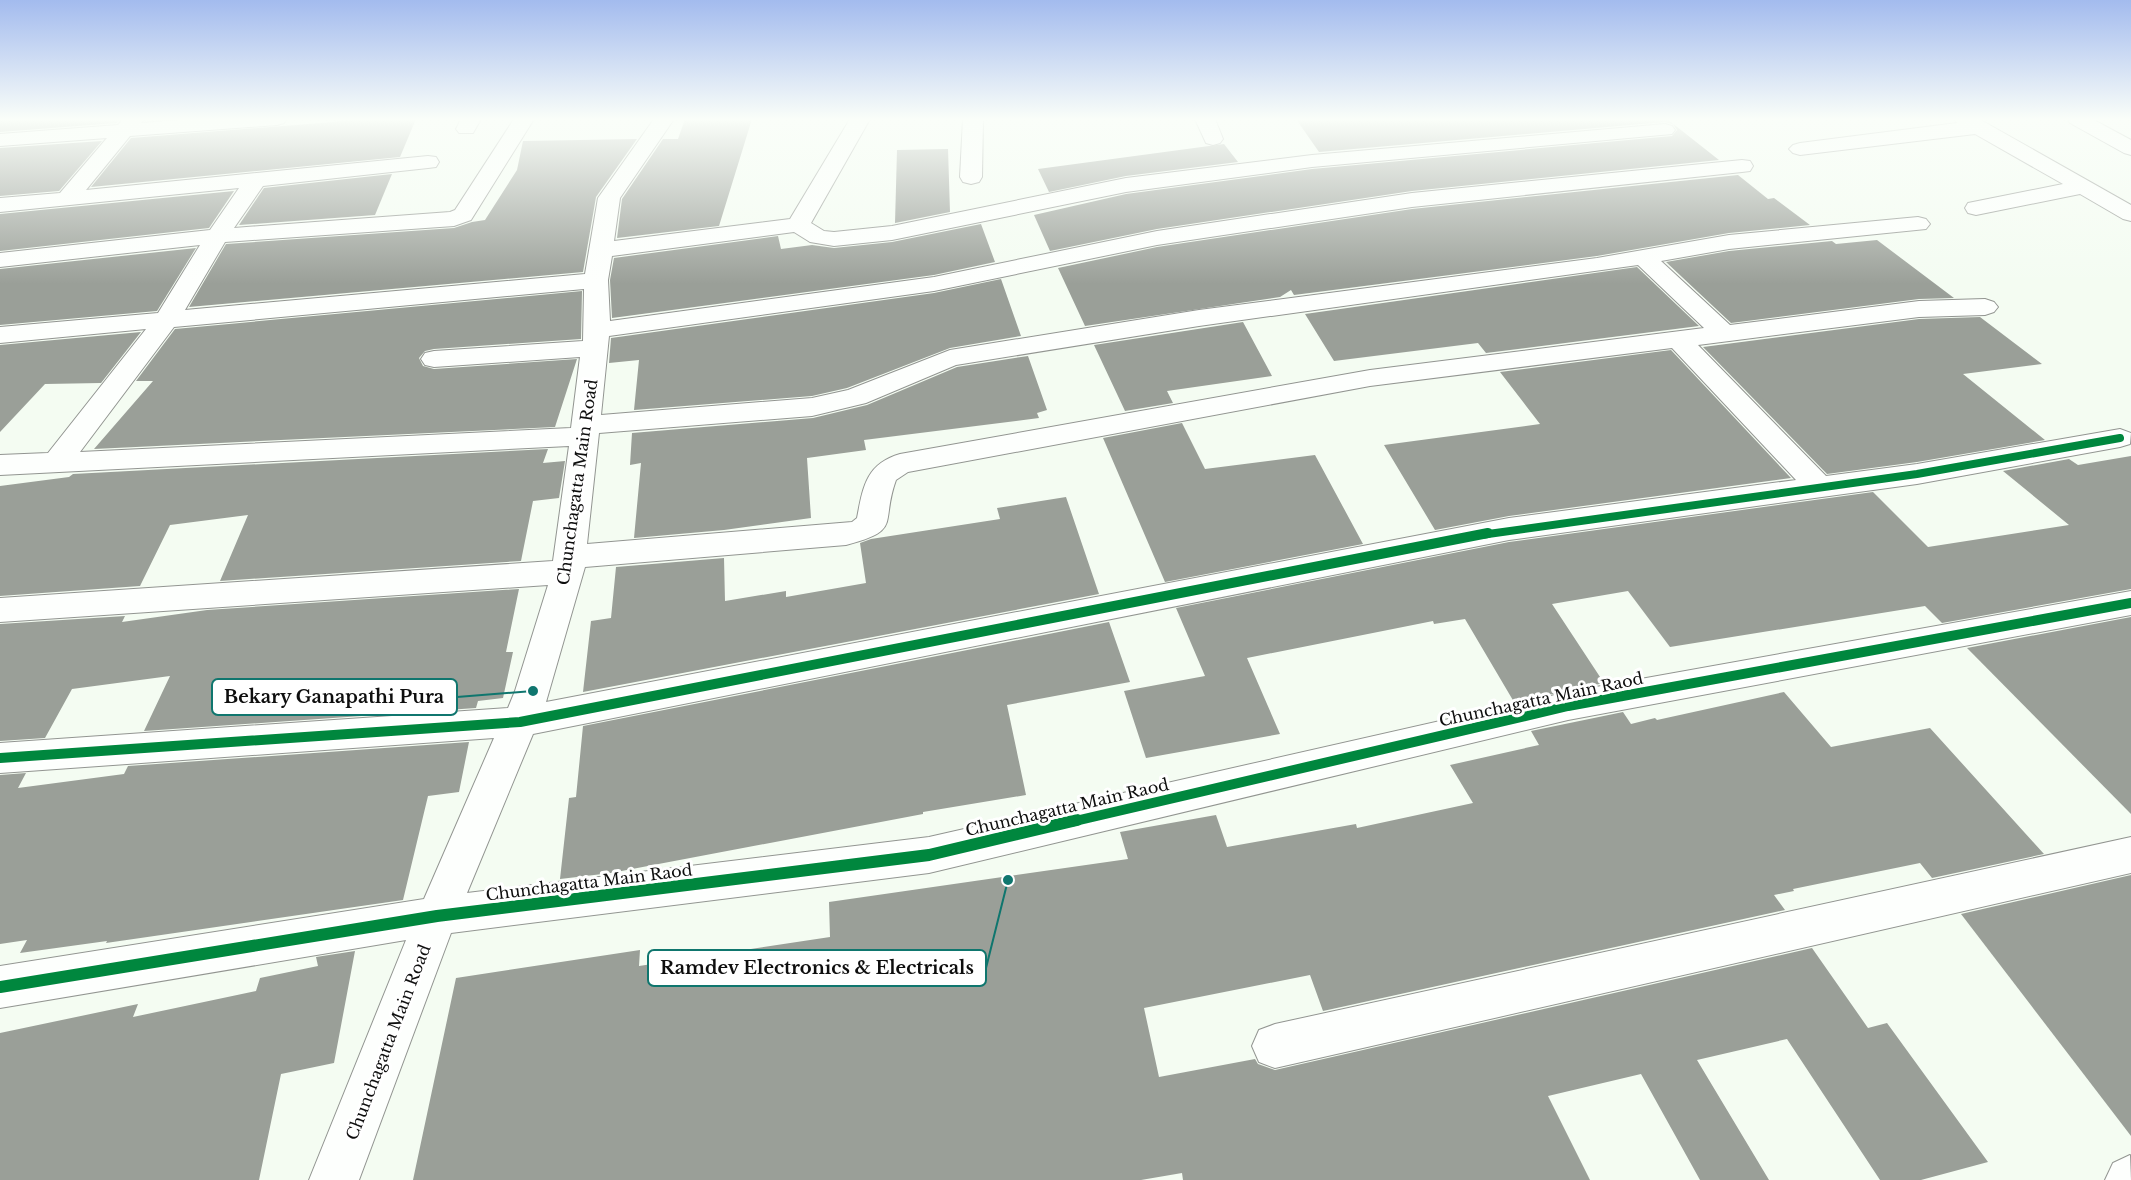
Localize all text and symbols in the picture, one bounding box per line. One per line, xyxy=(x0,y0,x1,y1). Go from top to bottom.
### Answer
street label: Chunchagatta Main Road xyxy=(553,378,601,586)
street label: Chunchagatta Main Raod xyxy=(1437,668,1645,730)
callout: Bekary Ganapathi Pura xyxy=(212,679,457,715)
text: Bekary Ganapathi Pura xyxy=(224,686,445,708)
street label: Chunchagatta Main Raod xyxy=(963,774,1171,840)
street label: Chunchagatta Main Raod xyxy=(485,859,694,905)
street label: Chunchagatta Main Road xyxy=(341,941,435,1143)
callout: Ramdev Electronics & Electricals xyxy=(648,950,986,986)
text: Ramdev Electronics & Electricals xyxy=(660,957,974,979)

